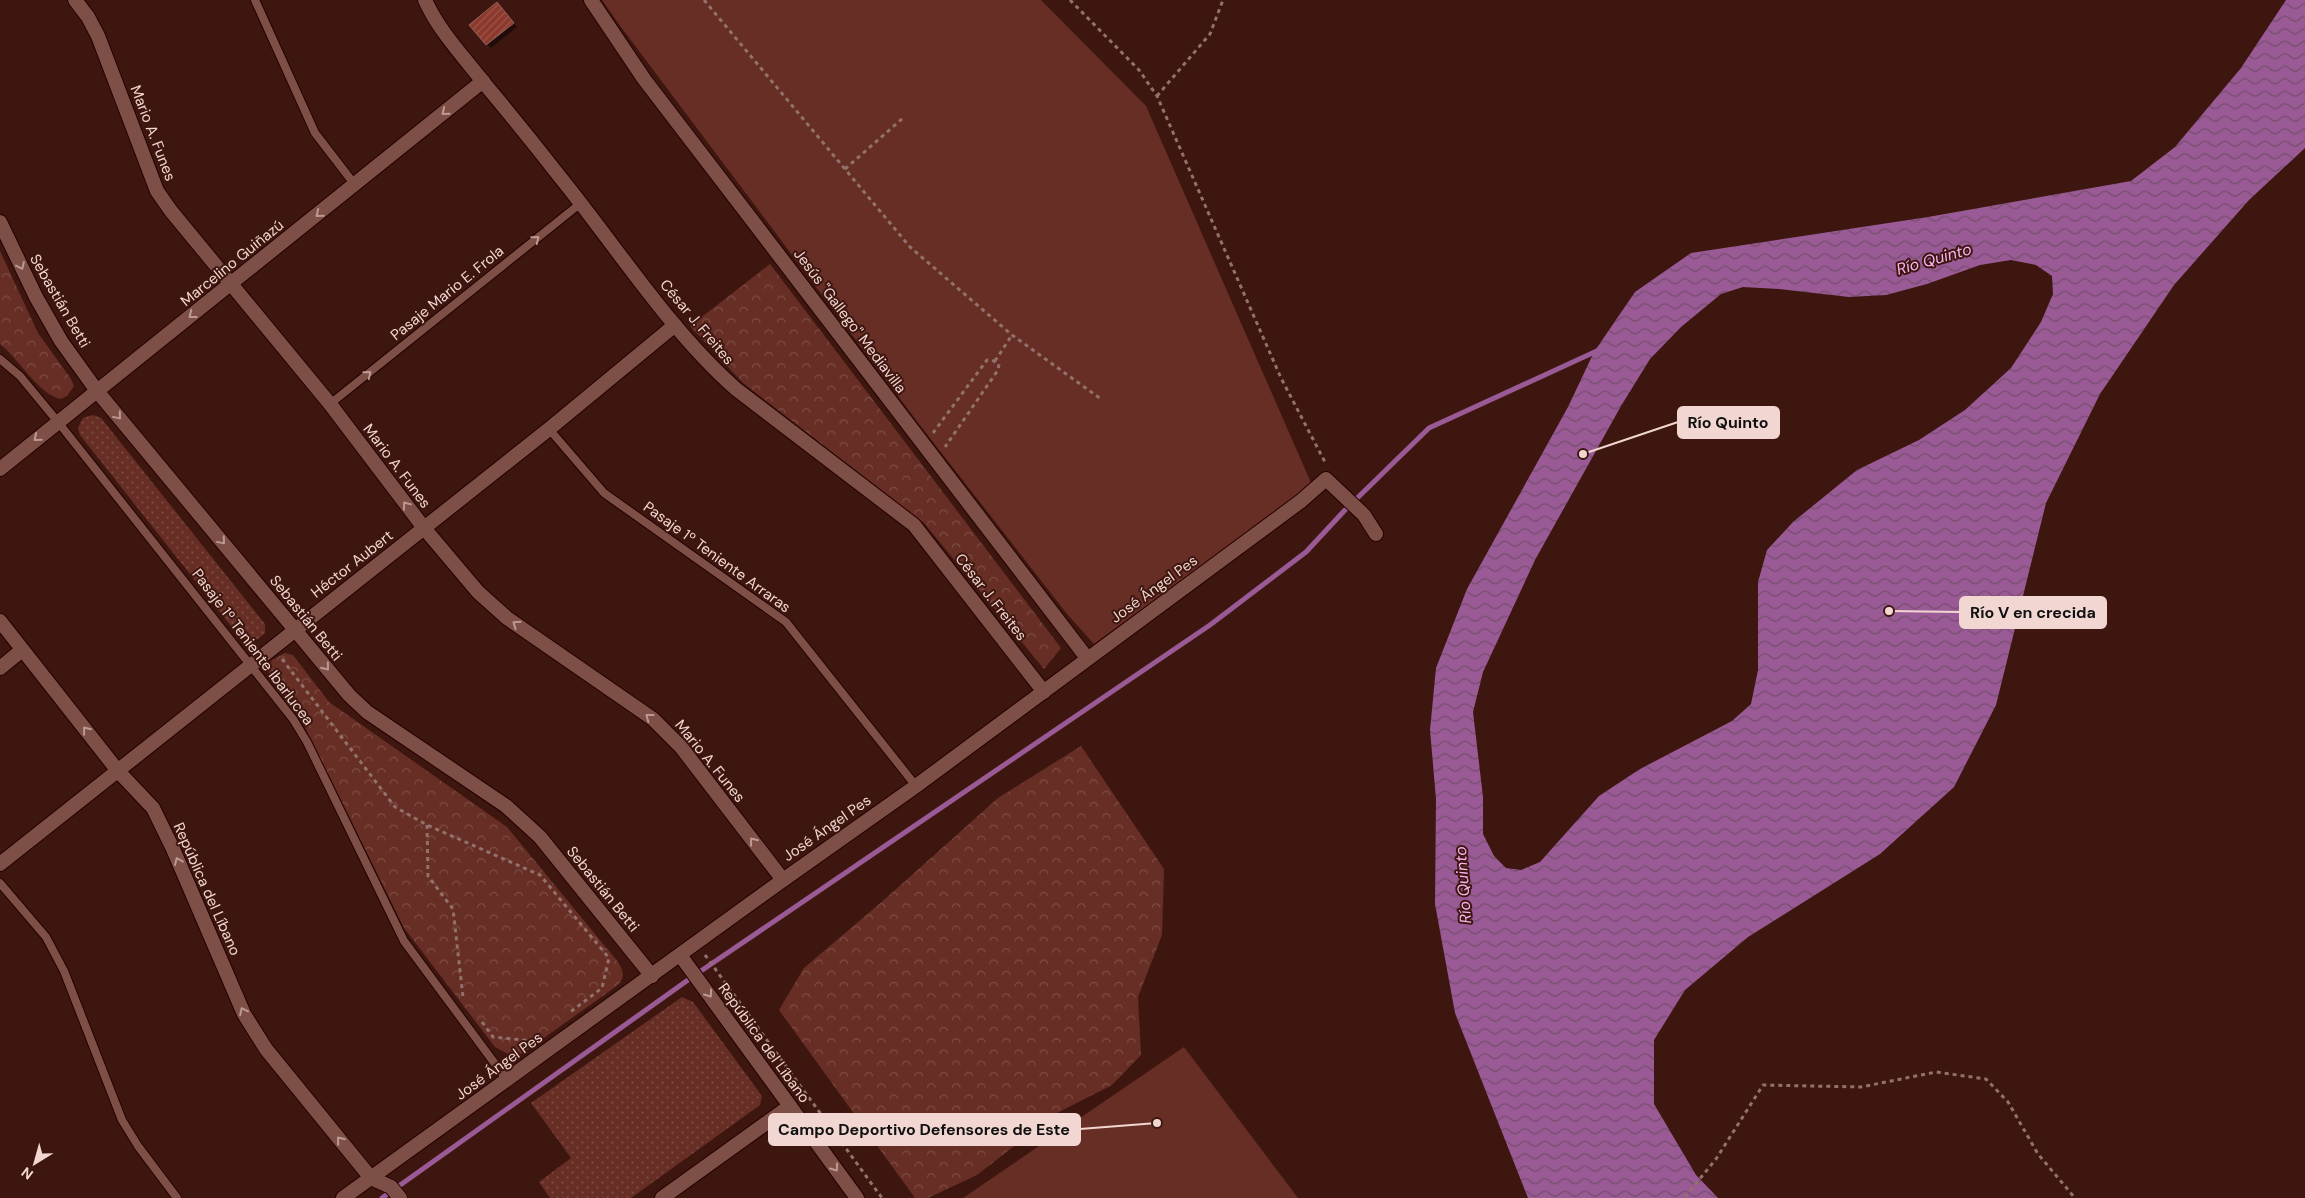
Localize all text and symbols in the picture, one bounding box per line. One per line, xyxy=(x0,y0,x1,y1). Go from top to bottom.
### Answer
street label: Mario A. Funes xyxy=(126,82,180,184)
one-way arrow xyxy=(442,106,451,114)
one-way arrow xyxy=(316,209,325,217)
street label: Marcelino Guiñazú xyxy=(176,215,288,311)
one-way arrow xyxy=(530,236,539,245)
water label: Río Quinto xyxy=(1894,238,1974,280)
street label: Pasaje Mario E. Frola xyxy=(386,241,508,345)
street label: Jesús "Gallego" Mediavilla xyxy=(789,245,911,397)
street label: Sebastián Betti xyxy=(25,251,95,351)
one-way arrow xyxy=(15,261,25,270)
street label: César J. Freites xyxy=(655,275,739,369)
one-way arrow xyxy=(189,310,198,318)
one-way arrow xyxy=(362,371,371,379)
callout: Río Quinto xyxy=(1678,407,1779,438)
one-way arrow xyxy=(113,411,122,420)
text: Río Quinto xyxy=(1687,412,1769,433)
street label: Mario A. Funes xyxy=(359,420,435,512)
one-way arrow xyxy=(34,433,43,442)
street label: Pasaje 1º Teniente Arraras xyxy=(639,497,795,617)
one-way arrow xyxy=(403,501,412,511)
street label: Héctor Aubert xyxy=(307,526,397,602)
one-way arrow xyxy=(217,536,226,545)
street label: César J. Freites xyxy=(951,549,1031,645)
street label: José Ángel Pes xyxy=(1106,551,1202,627)
street label: Pasaje 1º Teniente Ibarlucea xyxy=(188,565,318,729)
street label: Sebastián Betti xyxy=(265,571,347,665)
callout: Río V en crecida xyxy=(1960,597,2106,628)
text: Río V en crecida xyxy=(1970,602,2096,623)
one-way arrow xyxy=(512,621,521,630)
one-way arrow xyxy=(320,661,329,670)
one-way arrow xyxy=(646,714,655,722)
street label: Mario A. Funes xyxy=(670,715,750,807)
one-way arrow xyxy=(82,726,91,735)
street label: José Ángel Pes xyxy=(779,790,875,866)
street label: República del Líbano xyxy=(169,819,245,959)
one-way arrow xyxy=(751,838,759,847)
street label: Sebastián Betti xyxy=(562,842,644,936)
water label: Río Quinto xyxy=(1450,846,1476,924)
one-way arrow xyxy=(174,857,185,866)
street label: República del Líbano xyxy=(714,979,814,1107)
one-way arrow xyxy=(703,988,712,998)
one-way arrow xyxy=(239,1007,249,1016)
street label: José Ángel Pes xyxy=(451,1028,547,1104)
callout: Campo Deportivo Defensores de Este xyxy=(769,1114,1080,1145)
text: Campo Deportivo Defensores de Este xyxy=(778,1119,1070,1140)
one-way arrow xyxy=(338,1137,346,1146)
north arrow xyxy=(10,1138,60,1188)
one-way arrow xyxy=(829,1162,838,1172)
text: N xyxy=(18,1163,37,1184)

